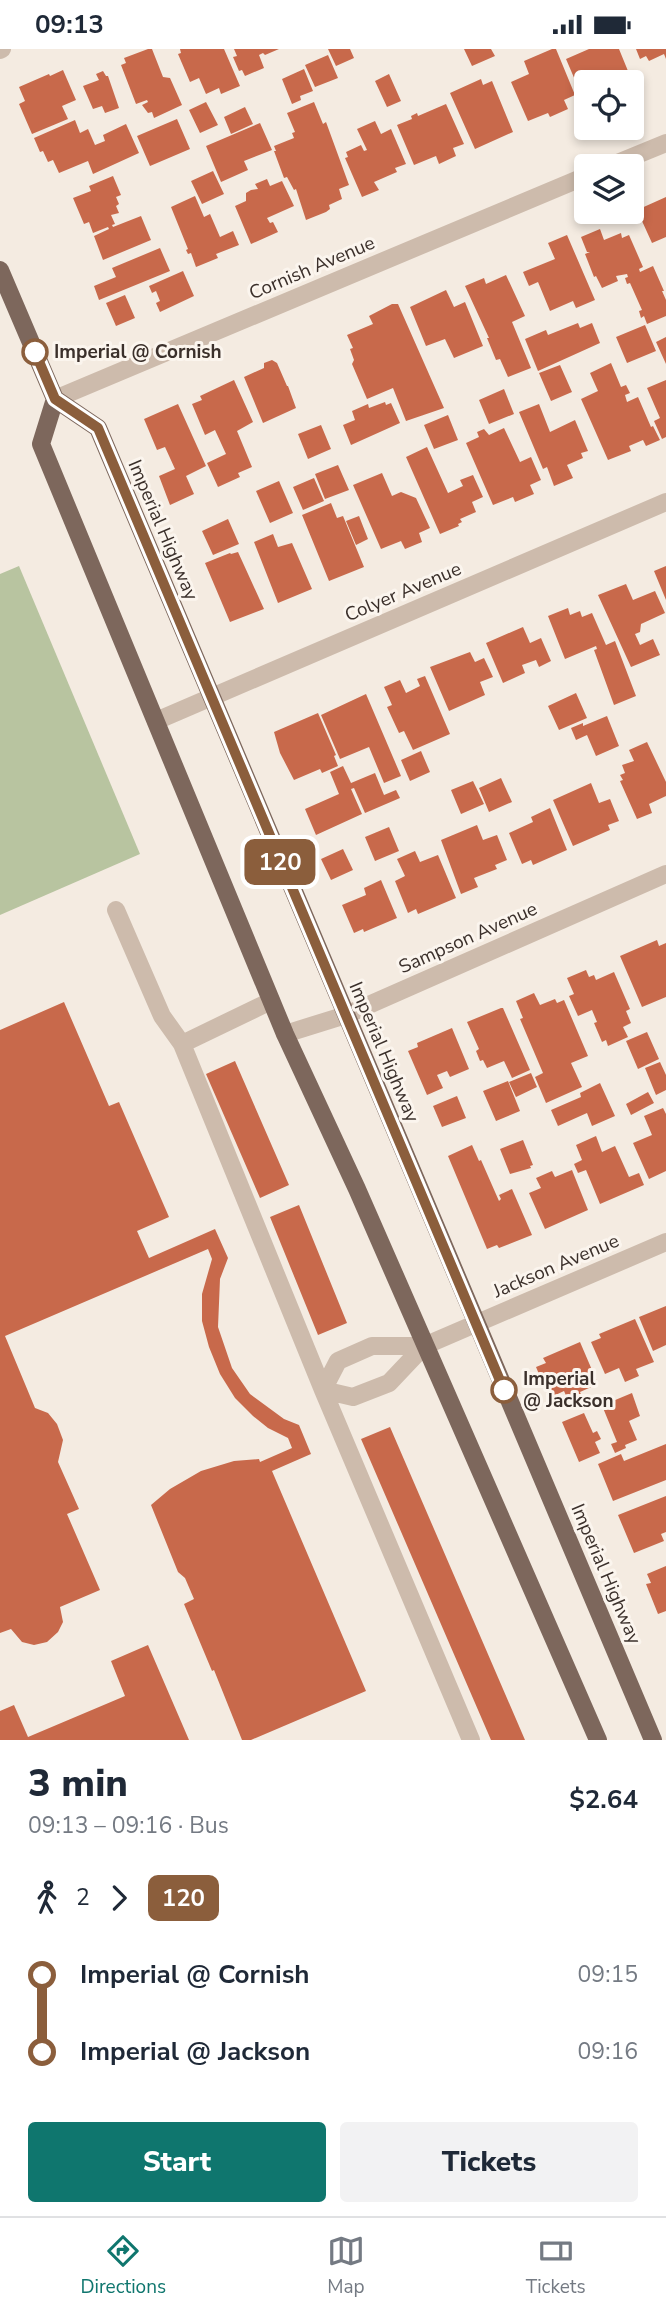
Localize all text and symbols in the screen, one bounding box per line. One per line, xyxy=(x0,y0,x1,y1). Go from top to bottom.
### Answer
text: 09:13 xyxy=(35,7,104,42)
map controls xyxy=(574,70,644,224)
button: locate xyxy=(574,70,644,140)
button: layers xyxy=(574,154,644,224)
street label: Cornish Avenue xyxy=(245,230,379,306)
marker: Imperial @ Cornish xyxy=(22,339,48,365)
place label: Imperial @ Cornish xyxy=(54,339,222,365)
street label: Imperial Highway xyxy=(122,456,204,604)
street label: Colyer Avenue xyxy=(341,556,465,628)
line badge: 120 xyxy=(240,839,320,885)
text: 120 xyxy=(258,846,302,878)
street label: Sampson Avenue xyxy=(395,896,541,980)
street label: Imperial Highway xyxy=(343,978,425,1126)
street label: Jackson Avenue xyxy=(488,1228,623,1305)
place label: Imperial @ Jackson xyxy=(523,1366,614,1414)
marker: Imperial @ Jackson xyxy=(491,1377,517,1403)
street label: Imperial Highway xyxy=(565,1500,647,1648)
text: 3 min xyxy=(28,1758,128,1809)
text: $2.64 xyxy=(569,1782,638,1817)
text: 09:13 – 09:16 · Bus xyxy=(28,1810,229,1841)
icon: walk xyxy=(28,1879,66,1917)
icon: forward xyxy=(100,1879,138,1917)
text: 2 xyxy=(76,1882,90,1913)
text: 120 xyxy=(162,1882,205,1914)
text: Imperial @ Cornish xyxy=(80,1957,310,1992)
text: 09:15 xyxy=(578,1959,638,1990)
text: Imperial @ Jackson xyxy=(80,2034,310,2069)
text: 09:16 xyxy=(578,2036,638,2067)
button: Start xyxy=(28,2122,326,2202)
button: Tickets xyxy=(340,2122,638,2202)
tab: Directions xyxy=(80,2232,166,2300)
tab: Map xyxy=(327,2232,365,2300)
tab: Tickets xyxy=(526,2232,586,2300)

